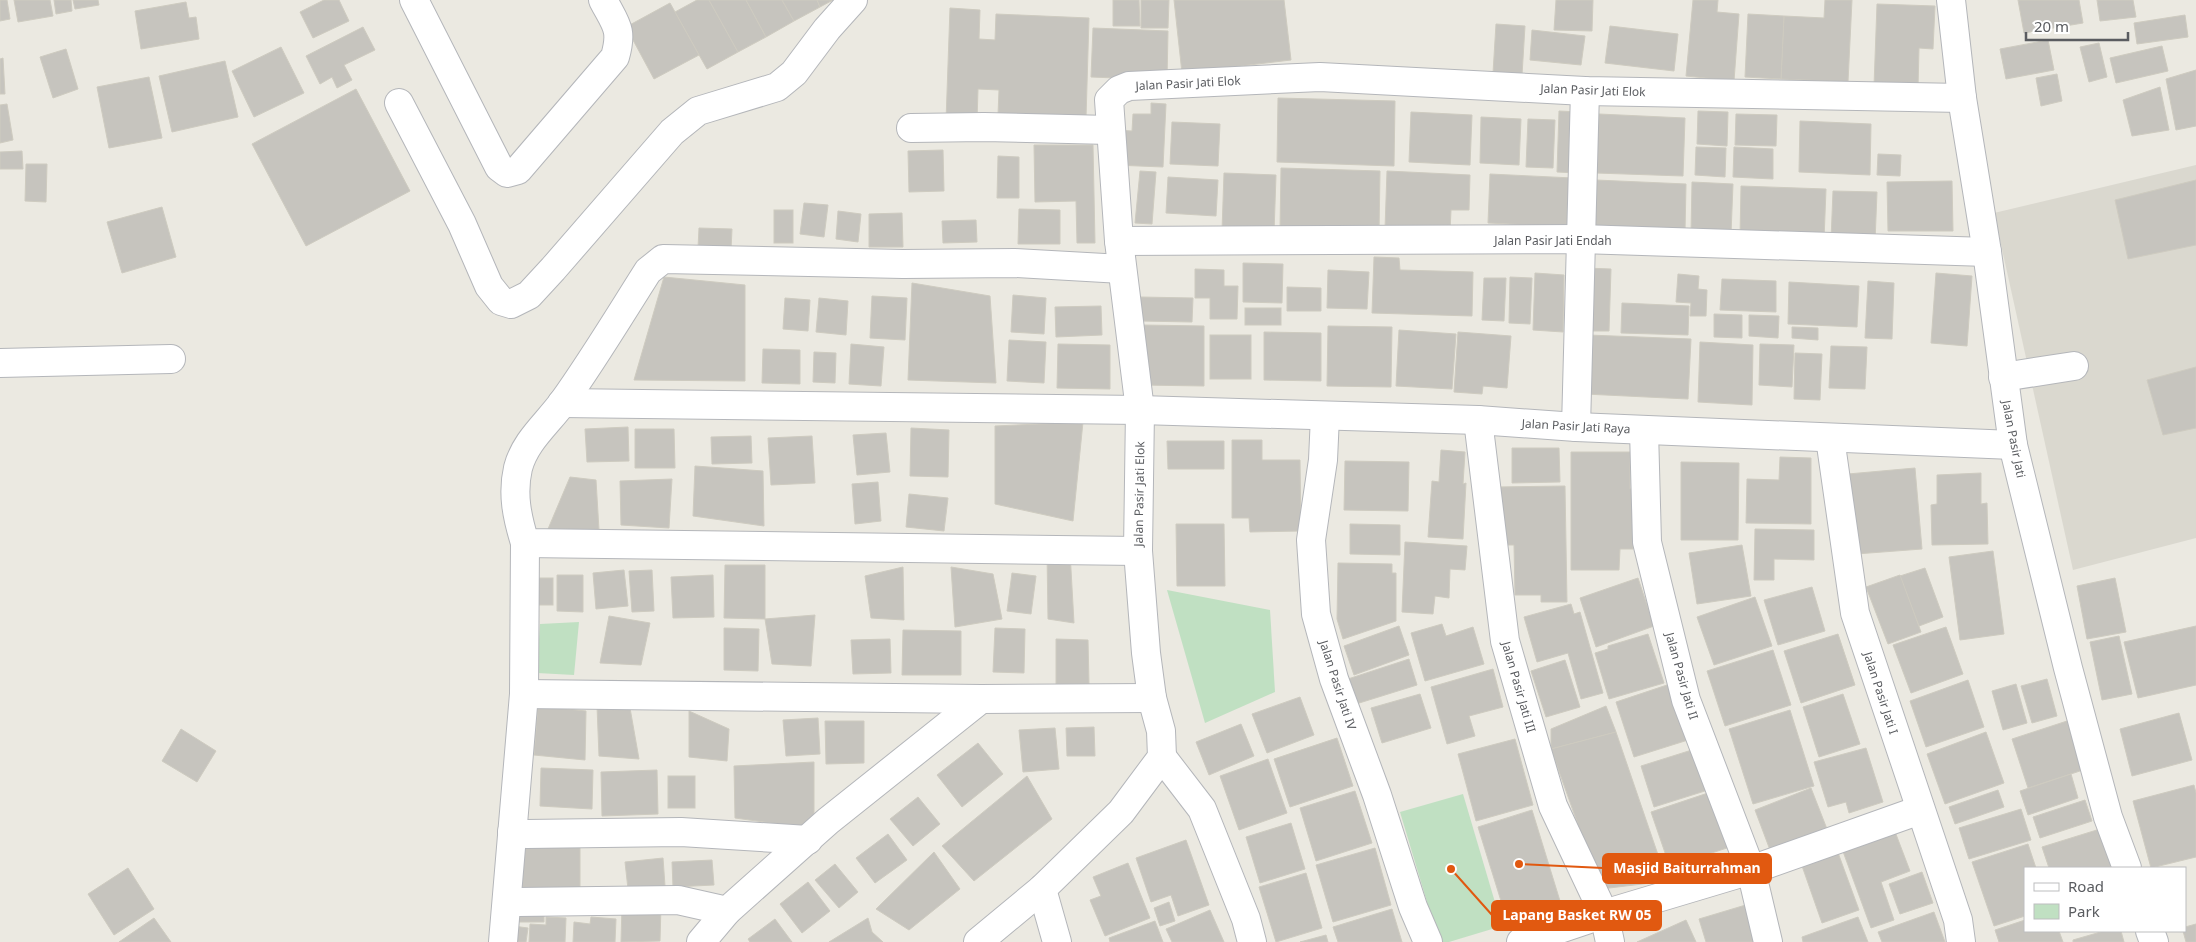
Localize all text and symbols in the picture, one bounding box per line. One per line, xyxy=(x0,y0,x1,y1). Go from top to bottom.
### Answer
scale bar xyxy=(2026,10,2128,42)
text: 20 m xyxy=(2034,16,2069,36)
street label: Jalan Pasir Jati Elok xyxy=(1134,72,1242,94)
street label: Jalan Pasir Jati Elok xyxy=(1539,80,1646,100)
street label: Jalan Pasir Jati Endah xyxy=(1493,232,1612,249)
street label: Jalan Pasir Jati xyxy=(1998,398,2030,479)
street label: Jalan Pasir Jati Raya xyxy=(1520,415,1631,437)
street label: Jalan Pasir Jati Elok xyxy=(1130,441,1148,548)
street label: Jalan Pasir Jati II xyxy=(1661,629,1703,722)
street label: Jalan Pasir Jati IV xyxy=(1315,637,1361,733)
street label: Jalan Pasir Jati III xyxy=(1498,638,1540,735)
street label: Jalan Pasir Jati I xyxy=(1859,649,1902,736)
callout: Masjid Baiturrahman xyxy=(1603,854,1771,883)
text: Masjid Baiturrahman xyxy=(1613,858,1761,877)
legend xyxy=(2024,867,2186,932)
text: Road xyxy=(2068,876,2104,896)
callout: Lapang Basket RW 05 xyxy=(1492,901,1661,930)
text: Park xyxy=(2068,901,2100,921)
text: Lapang Basket RW 05 xyxy=(1503,905,1651,924)

